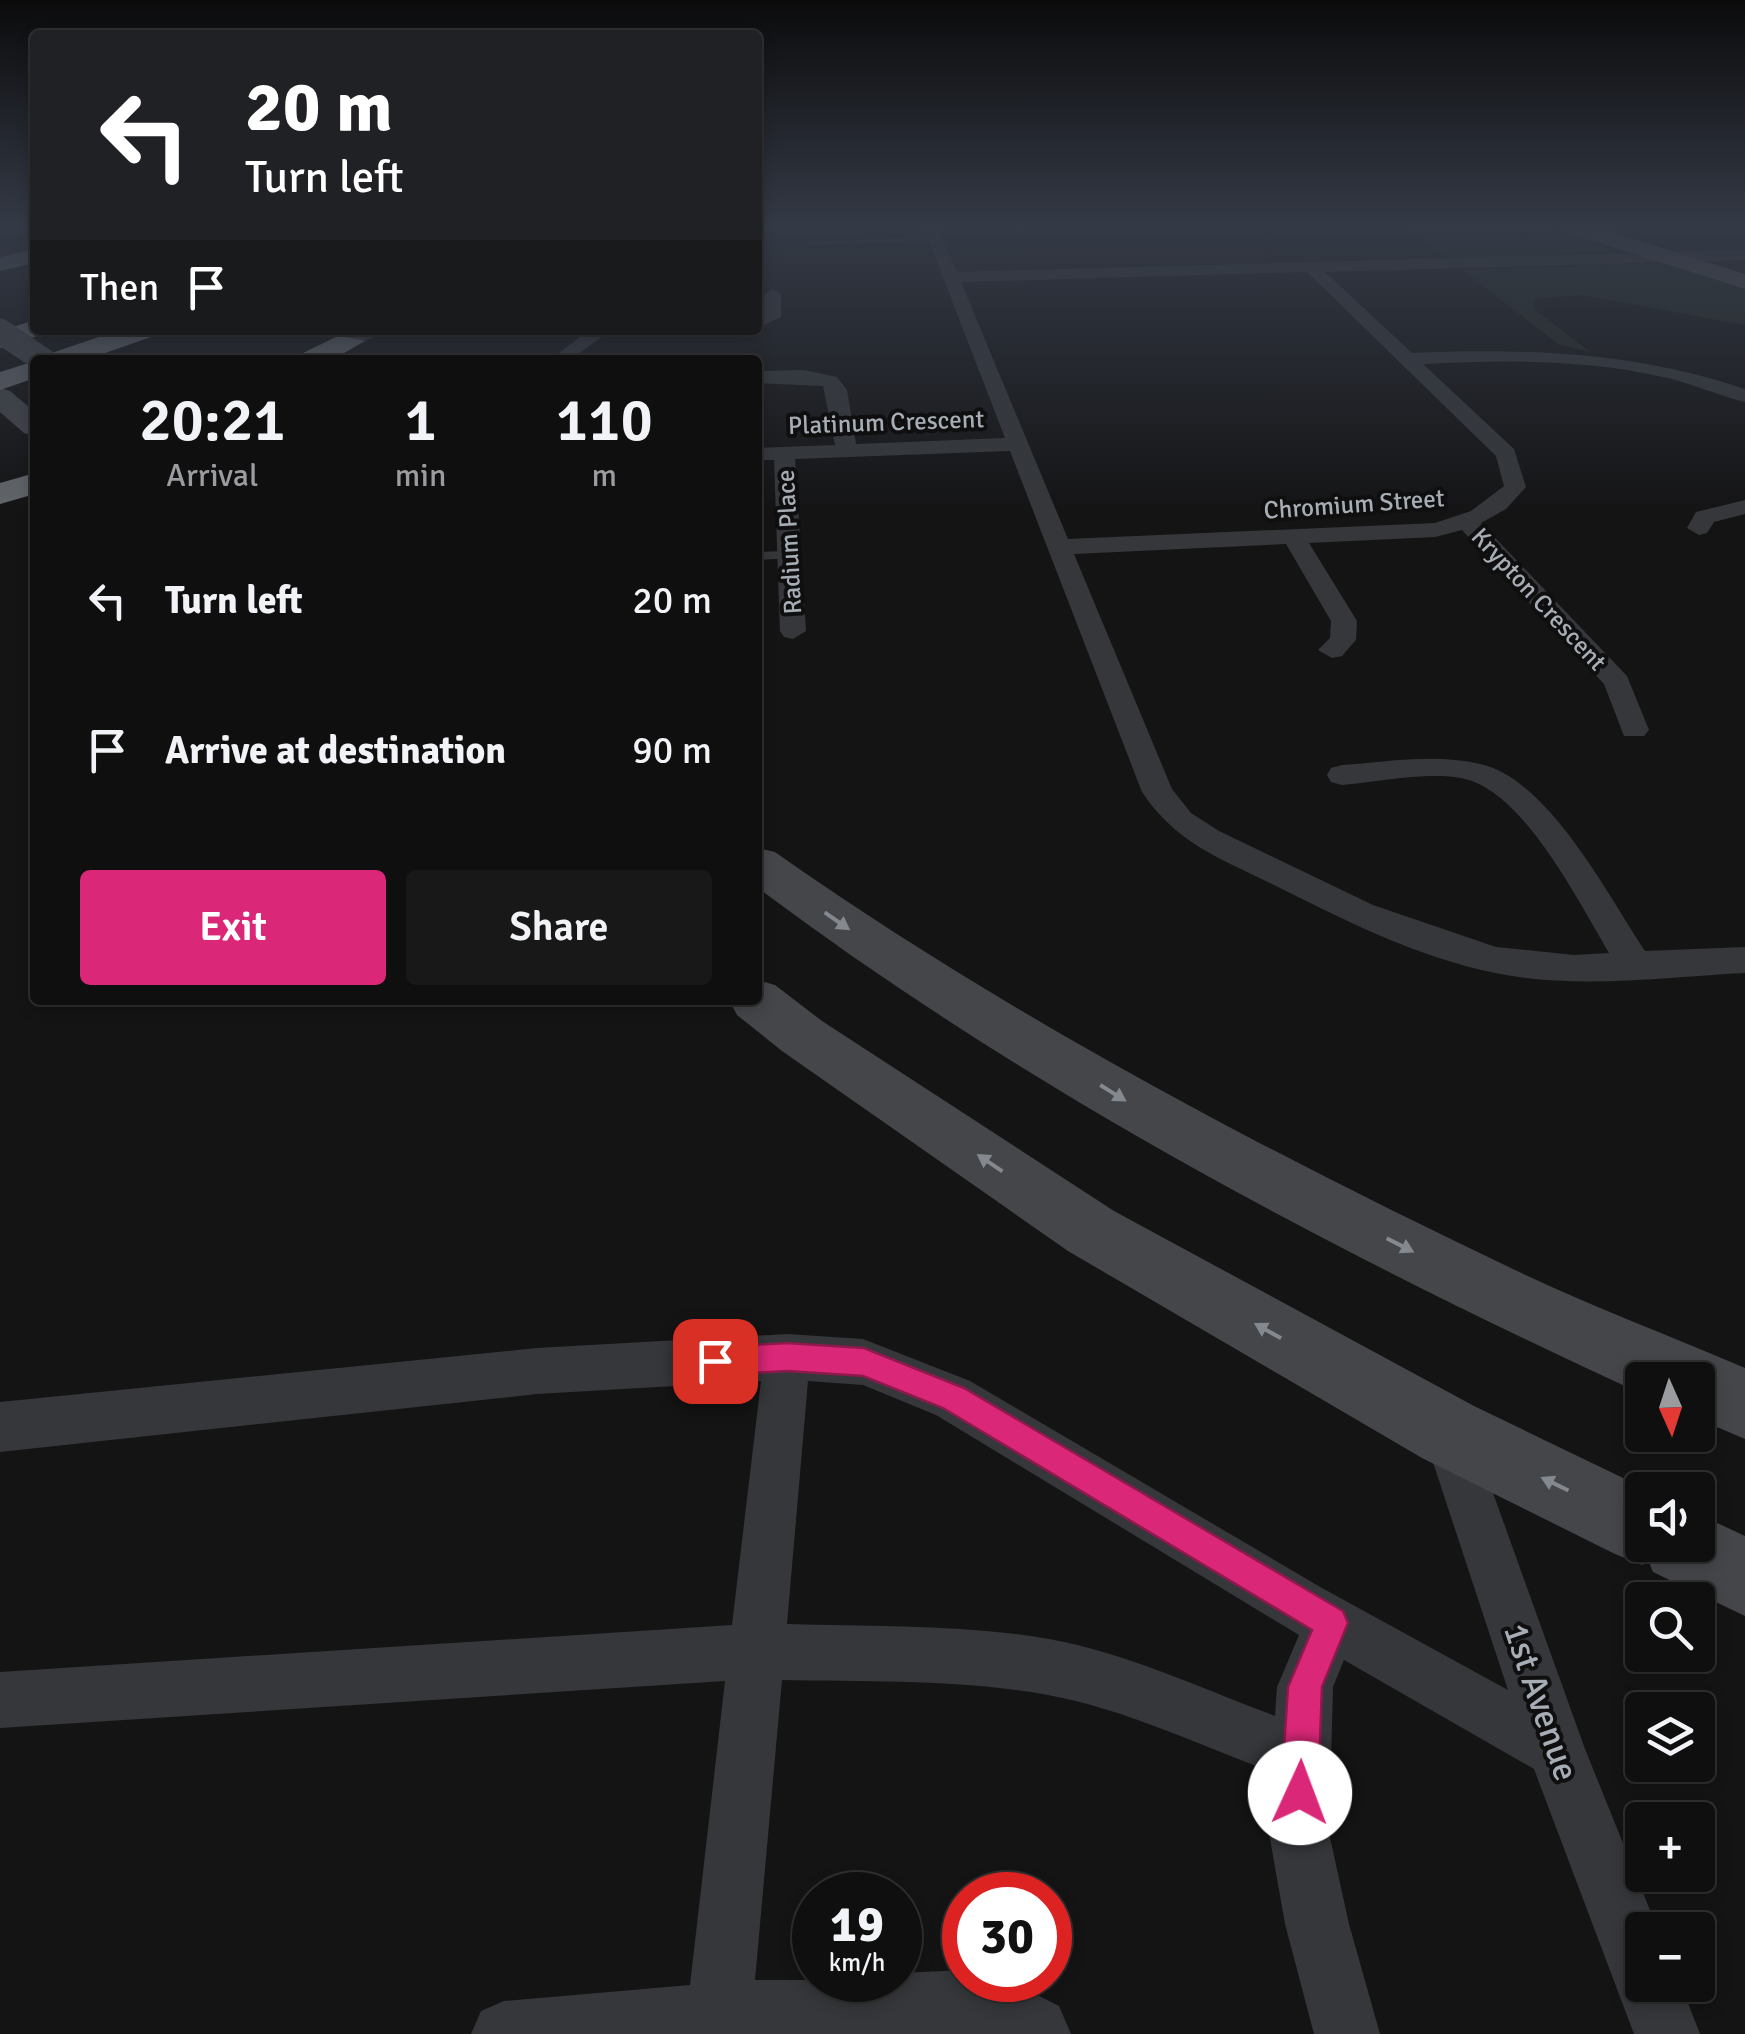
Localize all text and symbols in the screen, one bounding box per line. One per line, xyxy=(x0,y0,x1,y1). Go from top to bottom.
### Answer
text: 20 m xyxy=(245,64,393,150)
icon: left xyxy=(80,70,210,200)
text: Turn left xyxy=(245,150,404,205)
icon: arrive xyxy=(179,260,234,315)
text: Then xyxy=(80,264,159,311)
text: 20:21 xyxy=(139,384,286,458)
text: 1 xyxy=(404,384,437,458)
text: 110 xyxy=(556,384,653,458)
street label: Platinum Crescent xyxy=(787,403,985,441)
text: Arrival xyxy=(166,456,259,495)
text: min xyxy=(395,456,446,495)
text: m xyxy=(591,456,617,495)
street label: Radium Place xyxy=(770,469,808,615)
street label: Chromium Street xyxy=(1262,482,1446,526)
street label: Krypton Crescent xyxy=(1465,521,1613,677)
icon: left xyxy=(80,573,135,628)
text: Turn left xyxy=(165,577,303,624)
text: 20 m xyxy=(632,577,712,624)
icon: arrive xyxy=(80,723,135,778)
text: Arrive at destination xyxy=(165,727,506,774)
text: 90 m xyxy=(632,727,712,774)
button: Exit xyxy=(80,870,386,985)
button: Share xyxy=(406,870,712,985)
one-way arrow xyxy=(824,911,851,929)
one-way arrow xyxy=(1099,1083,1126,1102)
one-way arrow xyxy=(977,1154,1004,1173)
one-way arrow xyxy=(1385,1236,1414,1253)
pin xyxy=(673,1319,758,1404)
one-way arrow xyxy=(1254,1322,1283,1339)
icon: arrive xyxy=(688,1334,743,1389)
north arrow xyxy=(1625,1362,1715,1452)
map controls xyxy=(1625,1362,1715,2002)
button: sound xyxy=(1625,1472,1715,1562)
one-way arrow xyxy=(1540,1476,1569,1493)
button: search xyxy=(1625,1582,1715,1672)
street label: 1st Avenue xyxy=(1494,1618,1588,1786)
button: layers xyxy=(1625,1692,1715,1782)
position arrow xyxy=(1248,1741,1352,1845)
button: + xyxy=(1625,1802,1715,1892)
speed limit sign: 30 xyxy=(942,1872,1072,2002)
text: 19 xyxy=(830,1894,884,1956)
button: − xyxy=(1625,1912,1715,2002)
text: km/h xyxy=(829,1947,885,1978)

